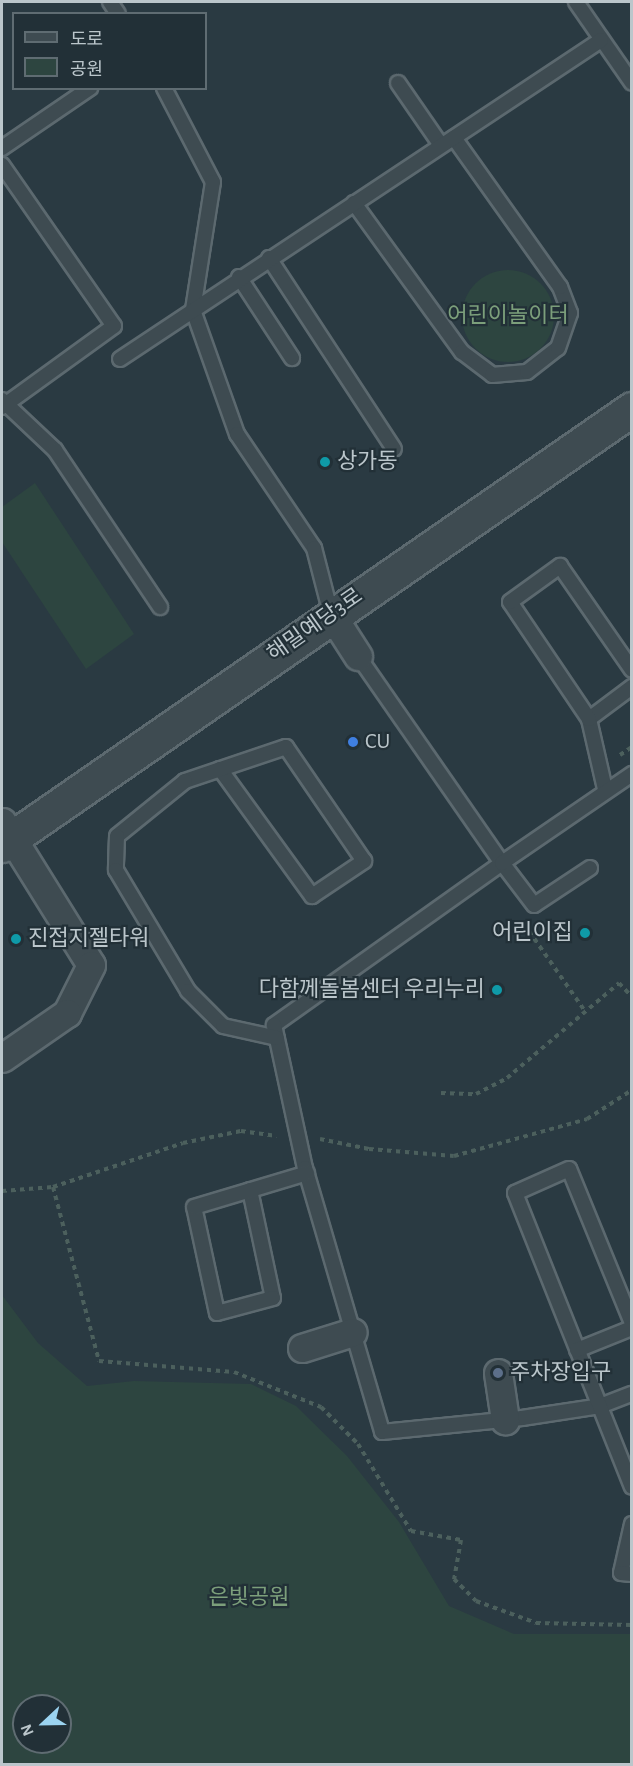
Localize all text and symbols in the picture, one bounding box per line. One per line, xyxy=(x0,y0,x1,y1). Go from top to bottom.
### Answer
legend xyxy=(12,12,207,90)
text: 도로 xyxy=(70,31,103,49)
text: 공원 xyxy=(70,61,103,79)
park label: 어린이놀이터 xyxy=(447,303,569,329)
place label: 상가동 xyxy=(337,449,398,475)
marker: 상가동 xyxy=(318,455,332,469)
street label: 해밀예당3로 xyxy=(262,583,368,667)
place label: CU xyxy=(365,729,390,755)
marker: CU xyxy=(346,735,360,749)
place label: 어린이집 xyxy=(492,920,573,946)
place label: 진접지젤타워 xyxy=(28,926,149,952)
marker: 어린이집 xyxy=(578,926,592,940)
marker: 진접지젤타워 xyxy=(9,932,23,946)
place label: 다함께돌봄센터 우리누리 xyxy=(259,977,485,1003)
marker: 다함께돌봄센터 우리누리 xyxy=(490,983,504,997)
place label: 주차장입구 xyxy=(510,1360,611,1386)
marker: 주차장입구 xyxy=(491,1366,505,1380)
park label: 은빛공원 xyxy=(209,1585,289,1611)
north arrow xyxy=(12,1694,72,1754)
text: N xyxy=(18,1722,37,1738)

